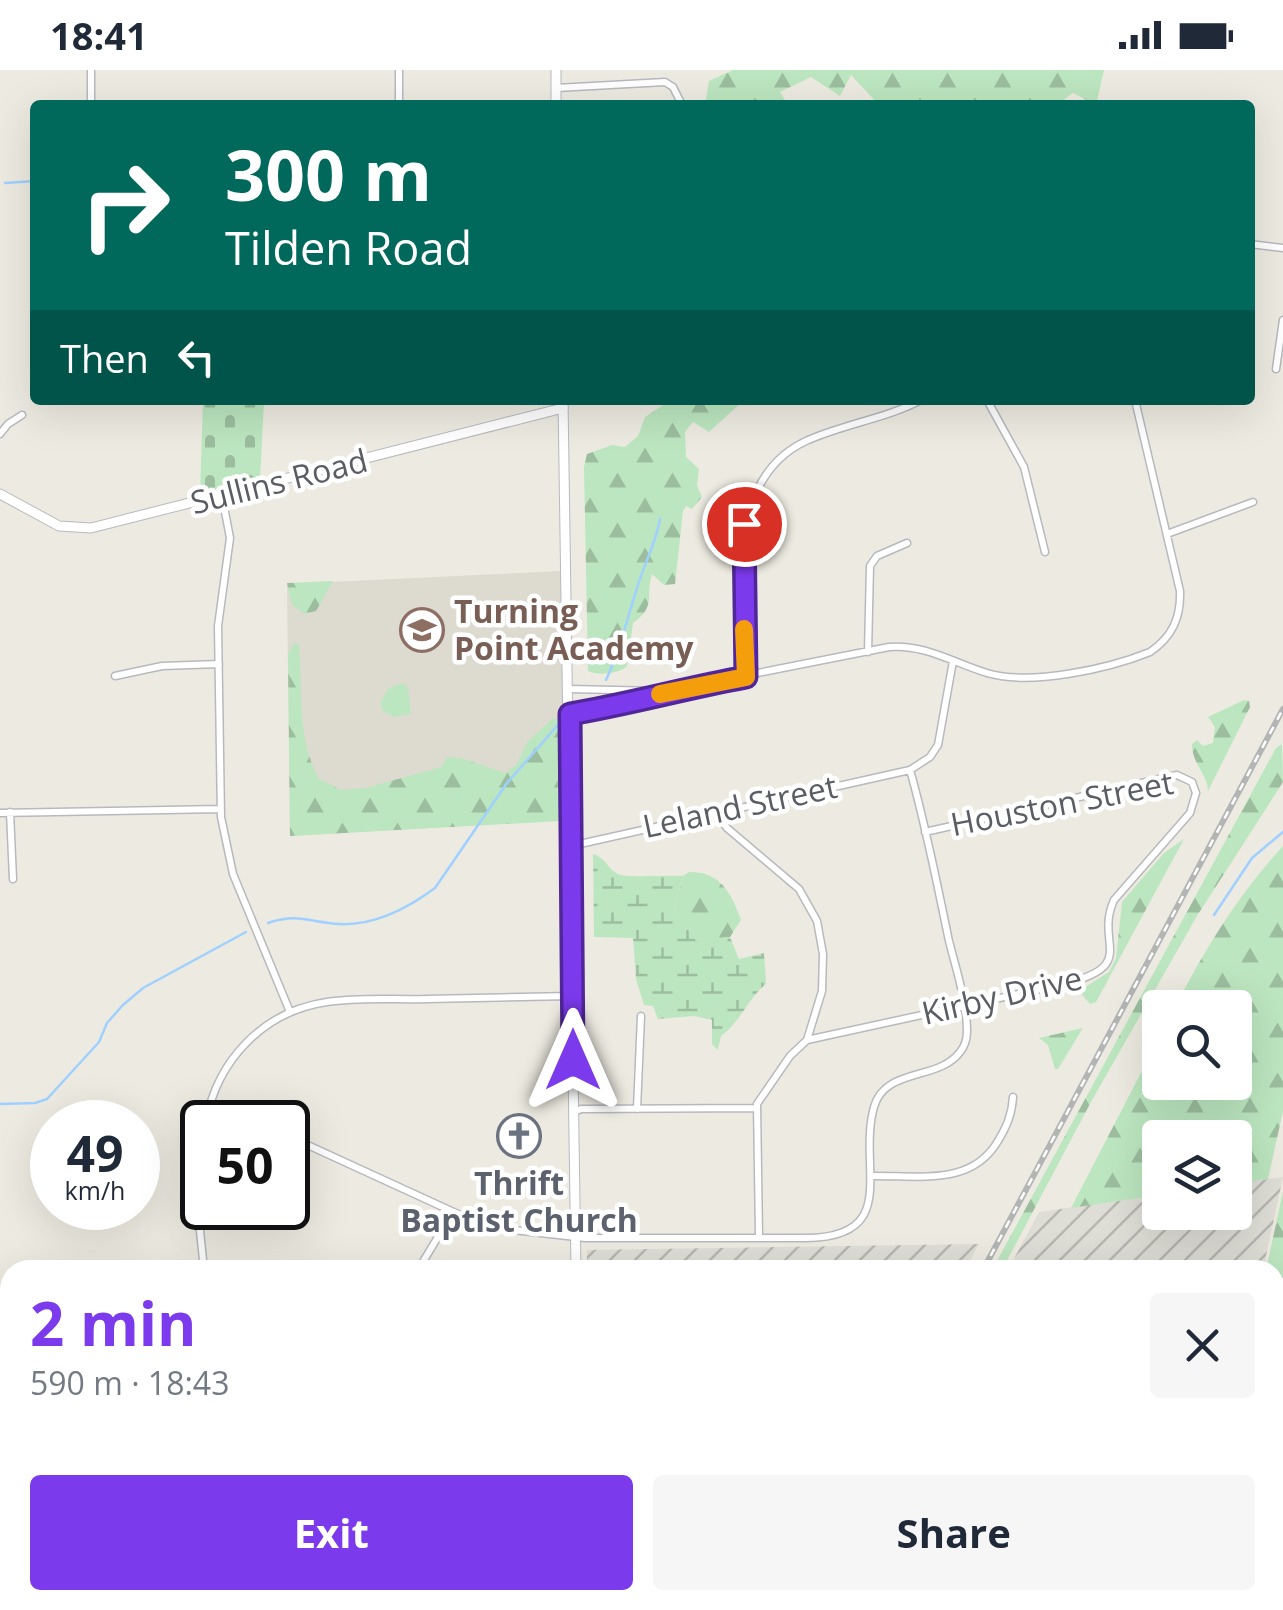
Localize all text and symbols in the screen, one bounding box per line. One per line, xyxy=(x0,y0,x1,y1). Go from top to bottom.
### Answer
text: 18:41 xyxy=(50,9,148,61)
text: 300 m xyxy=(225,126,432,222)
icon: right xyxy=(60,140,190,270)
text: Tilden Road xyxy=(225,217,472,278)
icon: left xyxy=(169,330,224,385)
text: Then xyxy=(60,332,149,384)
street label: Sullins Road xyxy=(186,438,372,523)
pin xyxy=(702,482,787,567)
icon: arrive xyxy=(717,497,772,552)
place label: Turning Point Academy xyxy=(454,589,694,669)
school or university icon: Turning Point Academy xyxy=(399,607,445,653)
street label: Houston Street xyxy=(947,760,1177,845)
street label: Leland Street xyxy=(639,764,841,847)
street label: Kirby Drive xyxy=(917,955,1086,1034)
map controls xyxy=(1142,990,1252,1230)
button: search xyxy=(1142,990,1252,1100)
position arrow xyxy=(521,1008,625,1112)
speed limit sign: 50 xyxy=(180,1100,310,1230)
church icon: Thrift Baptist Church xyxy=(496,1113,542,1159)
text: 49 xyxy=(66,1119,124,1187)
button: layers xyxy=(1142,1120,1252,1230)
place label: Thrift Baptist Church xyxy=(400,1161,638,1241)
text: km/h xyxy=(65,1173,125,1207)
text: 2 min xyxy=(30,1282,197,1364)
button: close xyxy=(1150,1293,1255,1398)
text: 590 m · 18:43 xyxy=(30,1361,229,1404)
button: Exit xyxy=(30,1475,633,1590)
button: Share xyxy=(653,1475,1255,1590)

